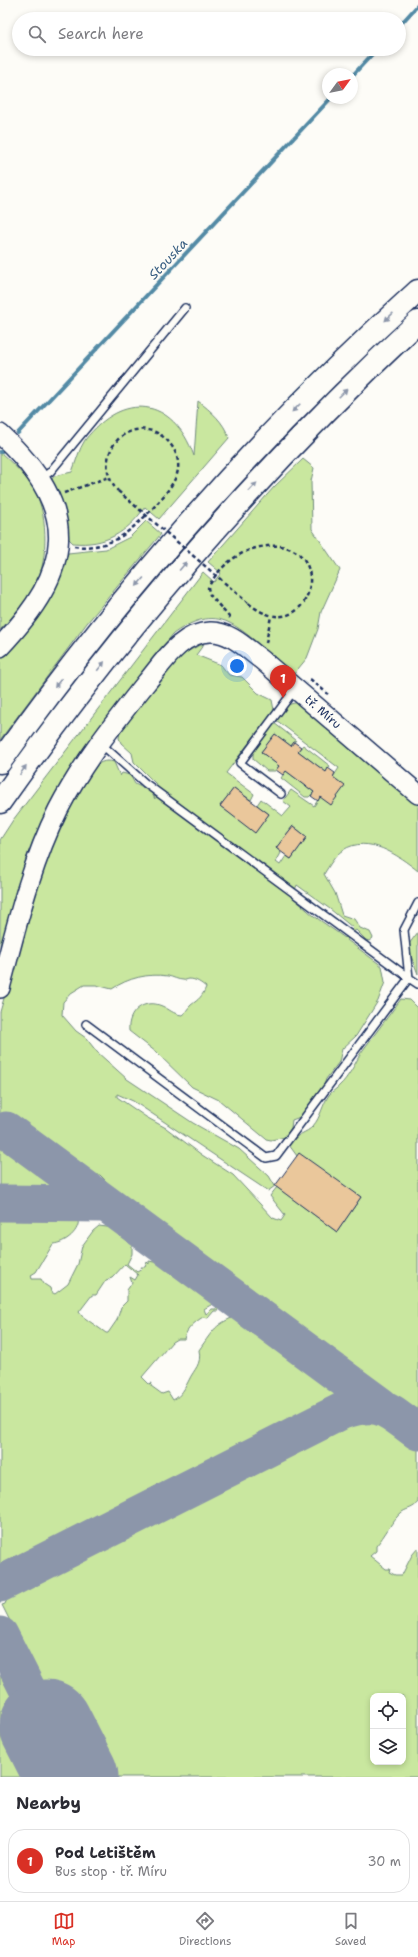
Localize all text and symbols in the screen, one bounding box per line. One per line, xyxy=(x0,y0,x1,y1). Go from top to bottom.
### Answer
search box xyxy=(12,12,406,56)
icon: search xyxy=(26,23,48,45)
text: Search here xyxy=(58,24,144,44)
north arrow xyxy=(322,68,358,104)
water label: Stouska xyxy=(145,235,191,283)
one-way arrow xyxy=(384,312,394,322)
one-way arrow xyxy=(338,388,348,398)
one-way arrow xyxy=(291,403,301,413)
one-way arrow xyxy=(248,482,257,492)
one-way arrow xyxy=(179,560,188,571)
one-way arrow xyxy=(135,576,144,587)
your location xyxy=(227,656,247,676)
one-way arrow xyxy=(96,660,105,671)
pin: 1 xyxy=(270,665,296,698)
one-way arrow xyxy=(54,677,62,688)
street label: tř. Míru xyxy=(301,692,345,732)
one-way arrow xyxy=(18,765,26,775)
map controls xyxy=(370,1693,406,1765)
button: locate xyxy=(370,1693,406,1729)
button: layers xyxy=(370,1729,406,1765)
text: Nearby xyxy=(16,1792,81,1814)
text: Pod Letištěm xyxy=(55,1843,156,1863)
text: 1 xyxy=(27,1853,33,1870)
text: 30 m xyxy=(367,1853,401,1870)
text: Bus stop · tř. Míru xyxy=(55,1863,167,1880)
tab: Map xyxy=(52,1910,75,1949)
tab: Directions xyxy=(179,1910,231,1949)
tab: Saved xyxy=(335,1910,366,1949)

